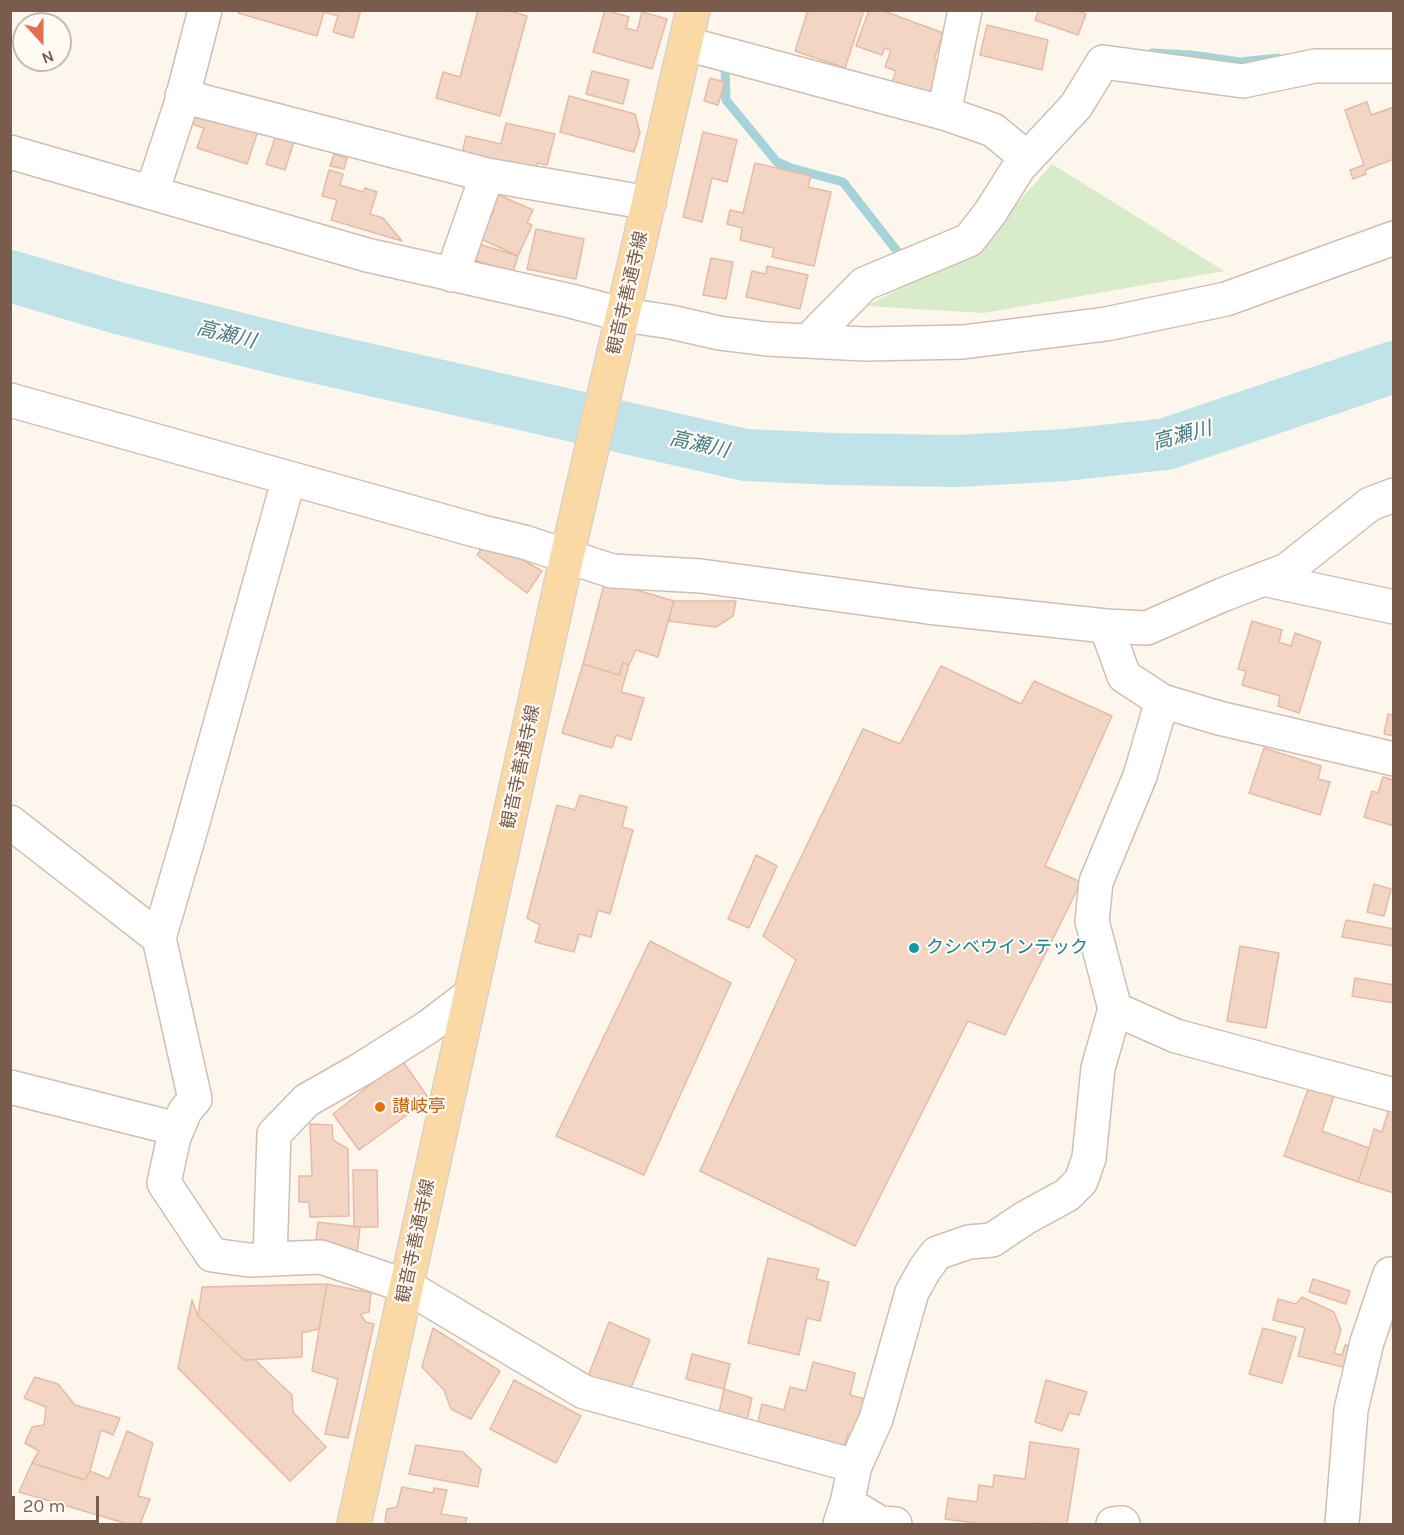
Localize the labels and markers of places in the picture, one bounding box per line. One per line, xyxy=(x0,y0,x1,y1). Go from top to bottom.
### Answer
place label: クシベウインテック xyxy=(926,937,1088,959)
marker: クシベウインテック xyxy=(907,941,921,955)
place label: 讃岐亭 xyxy=(392,1096,446,1118)
marker: 讃岐亭 xyxy=(373,1100,387,1114)

